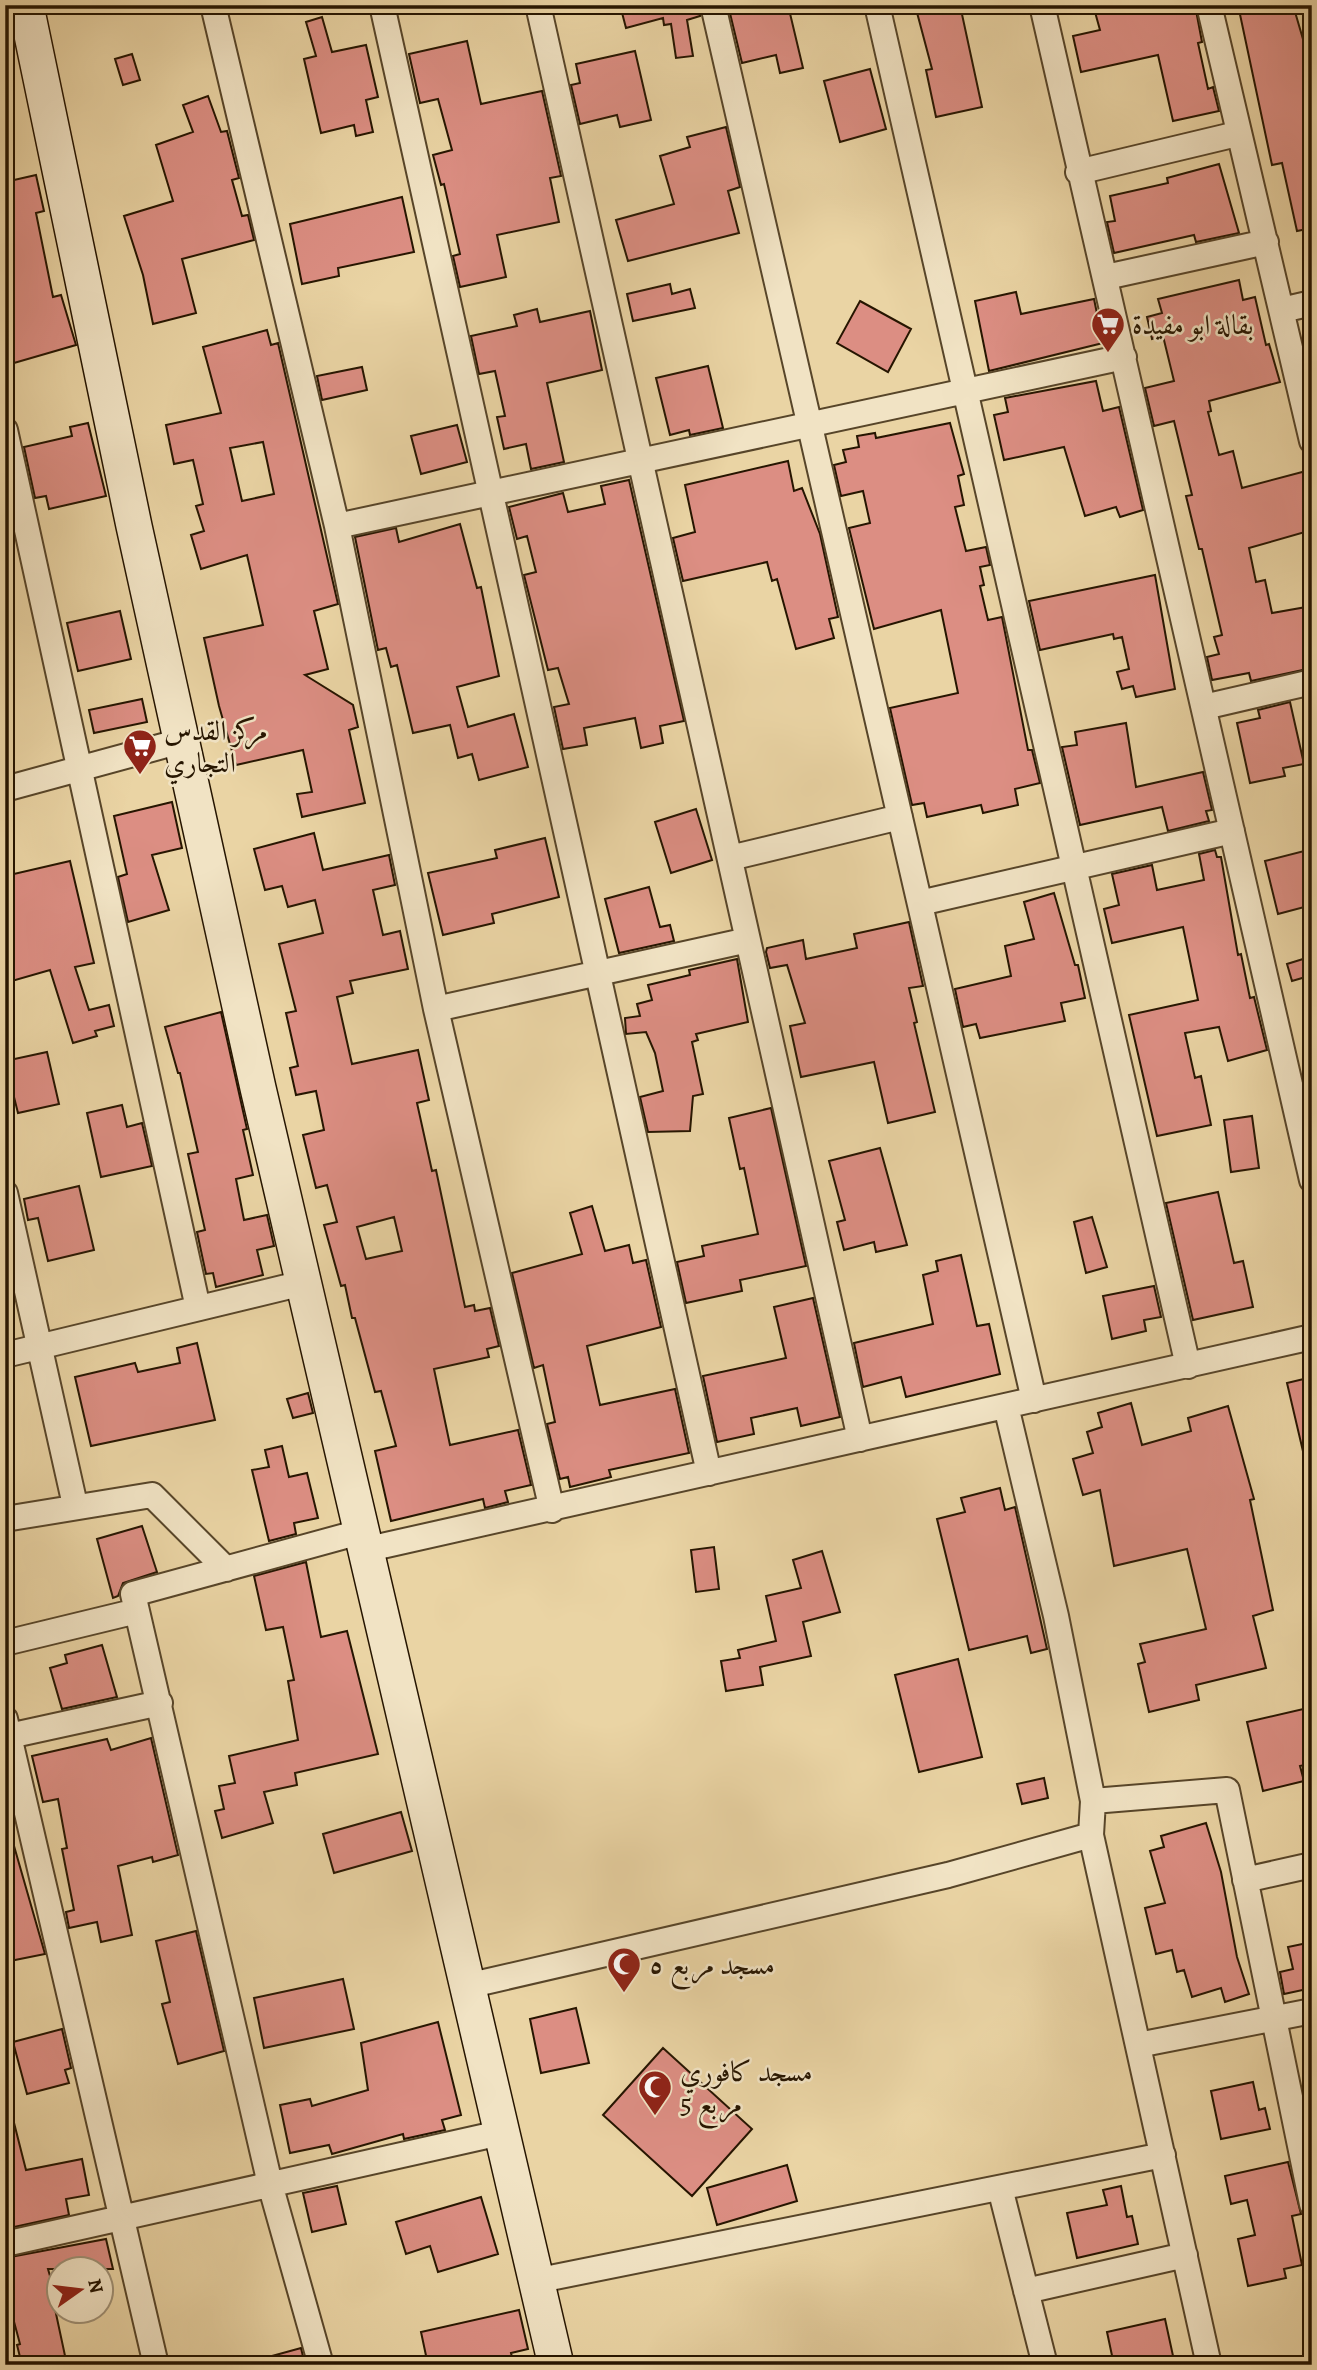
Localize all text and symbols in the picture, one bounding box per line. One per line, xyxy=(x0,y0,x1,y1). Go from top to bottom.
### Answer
supermarket icon: بقالة ابو مفيدة xyxy=(1089,305,1127,354)
place label: بقالة ابو مفيدة xyxy=(1132,306,1254,344)
place label: مركز القدس التجاري xyxy=(164,712,268,785)
supermarket icon: مركز القدس التجاري xyxy=(121,727,159,776)
mosque icon: مسجد مربع ٥ xyxy=(605,1945,643,1994)
place label: مسجد مربع ٥ xyxy=(648,1946,775,1990)
place label: مسجد كافوري مربع 5 xyxy=(680,2053,813,2129)
mosque icon: مسجد كافوري مربع 5 xyxy=(636,2068,674,2117)
north arrow xyxy=(46,2254,116,2324)
text: N xyxy=(81,2276,110,2296)

